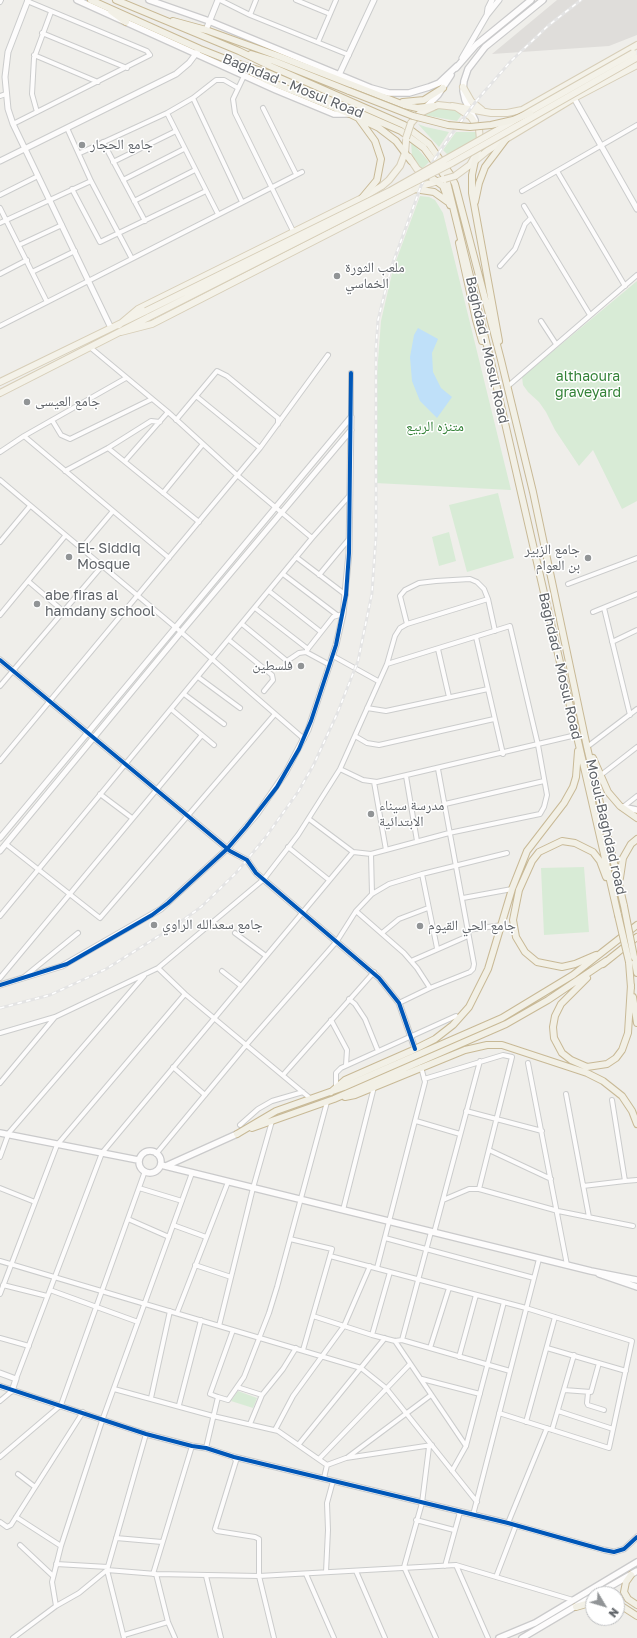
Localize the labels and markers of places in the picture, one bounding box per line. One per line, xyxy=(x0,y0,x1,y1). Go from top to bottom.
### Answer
place label: جامع الحجار xyxy=(90,137,153,153)
marker: جامع الحجار xyxy=(77,140,87,150)
place label: ملعب الثورة الخماسي xyxy=(345,260,405,292)
marker: ملعب الثورة الخماسي xyxy=(332,271,342,281)
place label: جامع العيسى xyxy=(35,394,100,410)
marker: جامع العيسى xyxy=(22,397,32,407)
place label: El- Siddiq Mosque xyxy=(77,541,141,574)
place label: جامع الزبير بن العوام xyxy=(524,542,580,574)
marker: El- Siddiq Mosque xyxy=(64,552,74,562)
marker: جامع الزبير بن العوام xyxy=(583,553,593,563)
place label: abe firas al hamdany school xyxy=(45,588,155,620)
marker: abe firas al hamdany school xyxy=(32,599,42,609)
place label: فلسطين xyxy=(252,658,293,674)
marker: فلسطين xyxy=(296,661,306,671)
place label: مدرسة سيناء الابتدائية xyxy=(379,798,444,830)
marker: مدرسة سيناء الابتدائية xyxy=(366,809,376,819)
place label: جامع سعدالله الراوي xyxy=(162,917,263,933)
place label: جامع الحي القيوم xyxy=(428,918,516,934)
marker: جامع سعدالله الراوي xyxy=(149,920,159,930)
marker: جامع الحي القيوم xyxy=(415,921,425,931)

